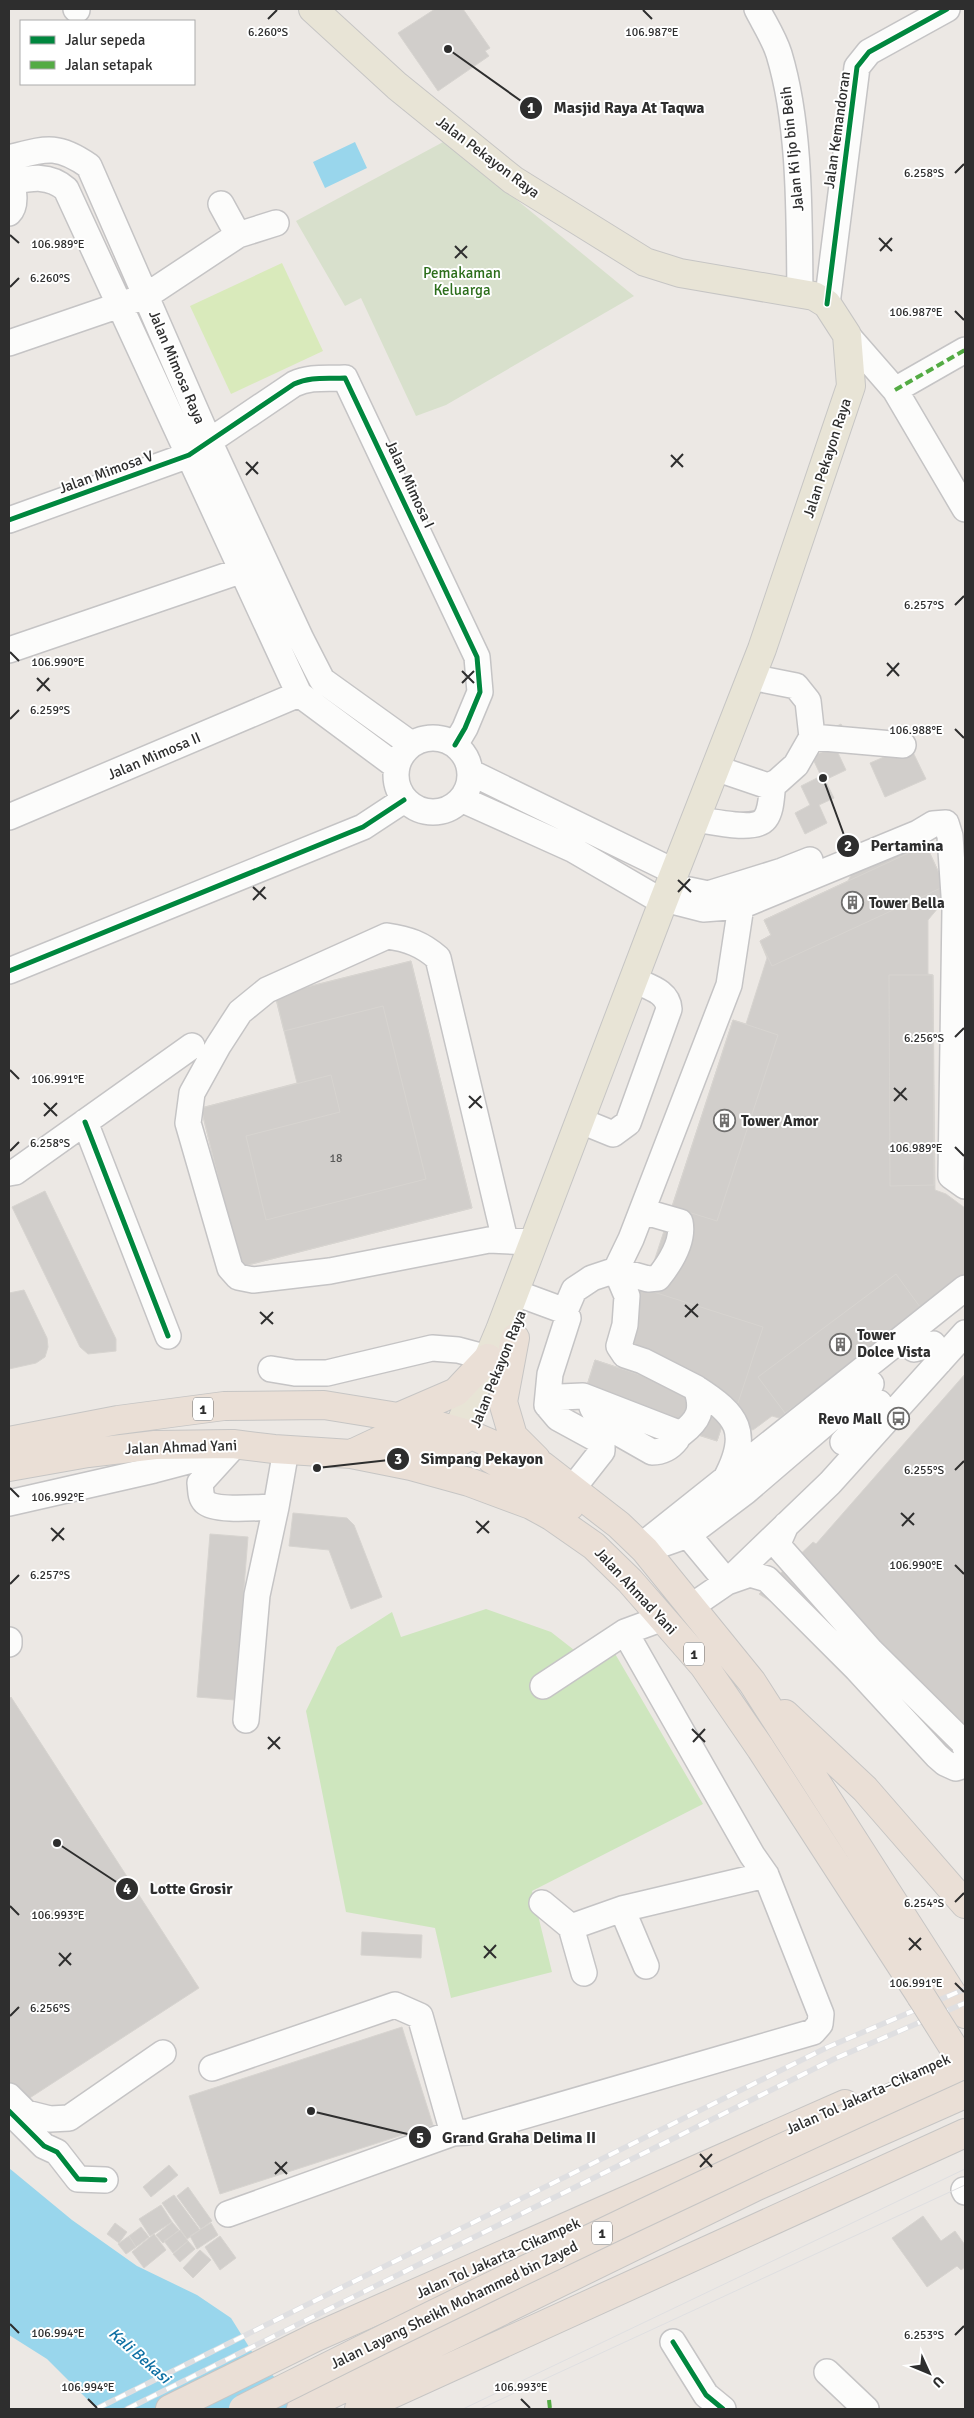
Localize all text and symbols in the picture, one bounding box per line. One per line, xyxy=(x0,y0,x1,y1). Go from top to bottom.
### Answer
legend xyxy=(20,20,195,85)
text: 6.260°S xyxy=(248,25,288,40)
text: 106.987°E xyxy=(625,25,679,40)
text: Jalur sepeda xyxy=(65,31,145,49)
text: Jalan setapak xyxy=(65,56,153,74)
street label: Jalan Kemandoran xyxy=(820,70,854,190)
street label: Jalan Ki Ijo bin Beih xyxy=(776,86,808,212)
callout: Masjid Raya At Taqwa xyxy=(519,92,715,123)
text: Masjid Raya At Taqwa xyxy=(553,98,705,118)
text: 1 xyxy=(527,99,535,117)
street label: Jalan Pekayon Raya xyxy=(433,112,543,202)
text: 6.258°S xyxy=(904,166,944,181)
text: 106.989°E xyxy=(31,237,85,252)
park label: Pemakaman Keluarga xyxy=(423,264,501,299)
text: 6.260°S xyxy=(30,271,70,286)
text: 106.987°E xyxy=(889,305,943,320)
street label: Jalan Mimosa Raya xyxy=(145,308,209,426)
street label: Jalan Pekayon Raya xyxy=(799,396,855,520)
street label: Jalan Mimosa I xyxy=(382,437,438,531)
street label: Jalan Mimosa V xyxy=(56,446,156,497)
text: 6.257°S xyxy=(904,598,944,613)
text: 106.990°E xyxy=(31,655,85,670)
text: 6.259°S xyxy=(30,703,70,718)
text: 106.988°E xyxy=(889,723,943,738)
street label: Jalan Mimosa II xyxy=(105,728,203,784)
callout: Pertamina xyxy=(836,830,954,861)
text: Pertamina xyxy=(871,836,943,856)
text: 2 xyxy=(844,837,852,855)
building icon: Tower Bella xyxy=(841,891,865,915)
place label: Tower Bella xyxy=(869,894,945,912)
text: 6.256°S xyxy=(904,1031,944,1046)
text: 106.991°E xyxy=(31,1072,85,1087)
building icon: Tower Amor xyxy=(713,1109,737,1133)
place label: Tower Amor xyxy=(741,1112,819,1130)
text: 6.258°S xyxy=(30,1136,70,1151)
text: 106.989°E xyxy=(889,1141,943,1156)
house number: 18 xyxy=(330,1151,342,1166)
street label: Jalan Pekayon Raya xyxy=(466,1308,530,1430)
place label: Tower Dolce Vista xyxy=(857,1326,931,1361)
building icon: Tower Dolce Vista xyxy=(829,1332,853,1356)
road number: 1 xyxy=(193,1398,213,1420)
bus stop icon: Revo Mall xyxy=(886,1407,910,1431)
place label: Revo Mall xyxy=(818,1410,882,1428)
street label: Jalan Ahmad Yani xyxy=(125,1436,237,1458)
callout: Simpang Pekayon xyxy=(386,1443,553,1474)
text: Simpang Pekayon xyxy=(421,1449,544,1469)
text: 3 xyxy=(394,1450,402,1468)
text: 6.255°S xyxy=(904,1463,944,1478)
text: 106.992°E xyxy=(31,1490,85,1505)
street label: Jalan Ahmad Yani xyxy=(591,1544,681,1638)
text: 106.990°E xyxy=(889,1558,943,1573)
text: 6.257°S xyxy=(30,1568,70,1583)
road number: 1 xyxy=(684,1642,704,1666)
callout: Lotte Grosir xyxy=(115,1873,243,1904)
text: Lotte Grosir xyxy=(149,1879,233,1899)
text: 4 xyxy=(123,1880,131,1898)
text: 6.254°S xyxy=(904,1896,944,1911)
text: 106.993°E xyxy=(31,1908,85,1923)
text: 106.991°E xyxy=(889,1976,943,1991)
text: 6.256°S xyxy=(30,2001,70,2016)
street label: Jalan Tol Jakarta–Cikampek xyxy=(783,2049,953,2138)
callout: Grand Graha Delima II xyxy=(407,2122,606,2153)
text: Grand Graha Delima II xyxy=(442,2128,596,2148)
text: 5 xyxy=(416,2129,424,2147)
street label: Jalan Tol Jakarta–Cikampek xyxy=(413,2213,583,2302)
road number: 1 xyxy=(592,2222,612,2244)
street label: Jalan Layang Sheikh Mohammed bin Zayed xyxy=(327,2237,581,2373)
water label: Kali Bekasi xyxy=(104,2323,176,2389)
text: 106.994°E xyxy=(31,2326,85,2341)
text: 6.253°S xyxy=(904,2328,944,2343)
north arrow xyxy=(904,2348,954,2398)
text: U xyxy=(929,2372,947,2391)
text: 106.994°E xyxy=(61,2380,115,2395)
text: 106.993°E xyxy=(494,2380,548,2395)

